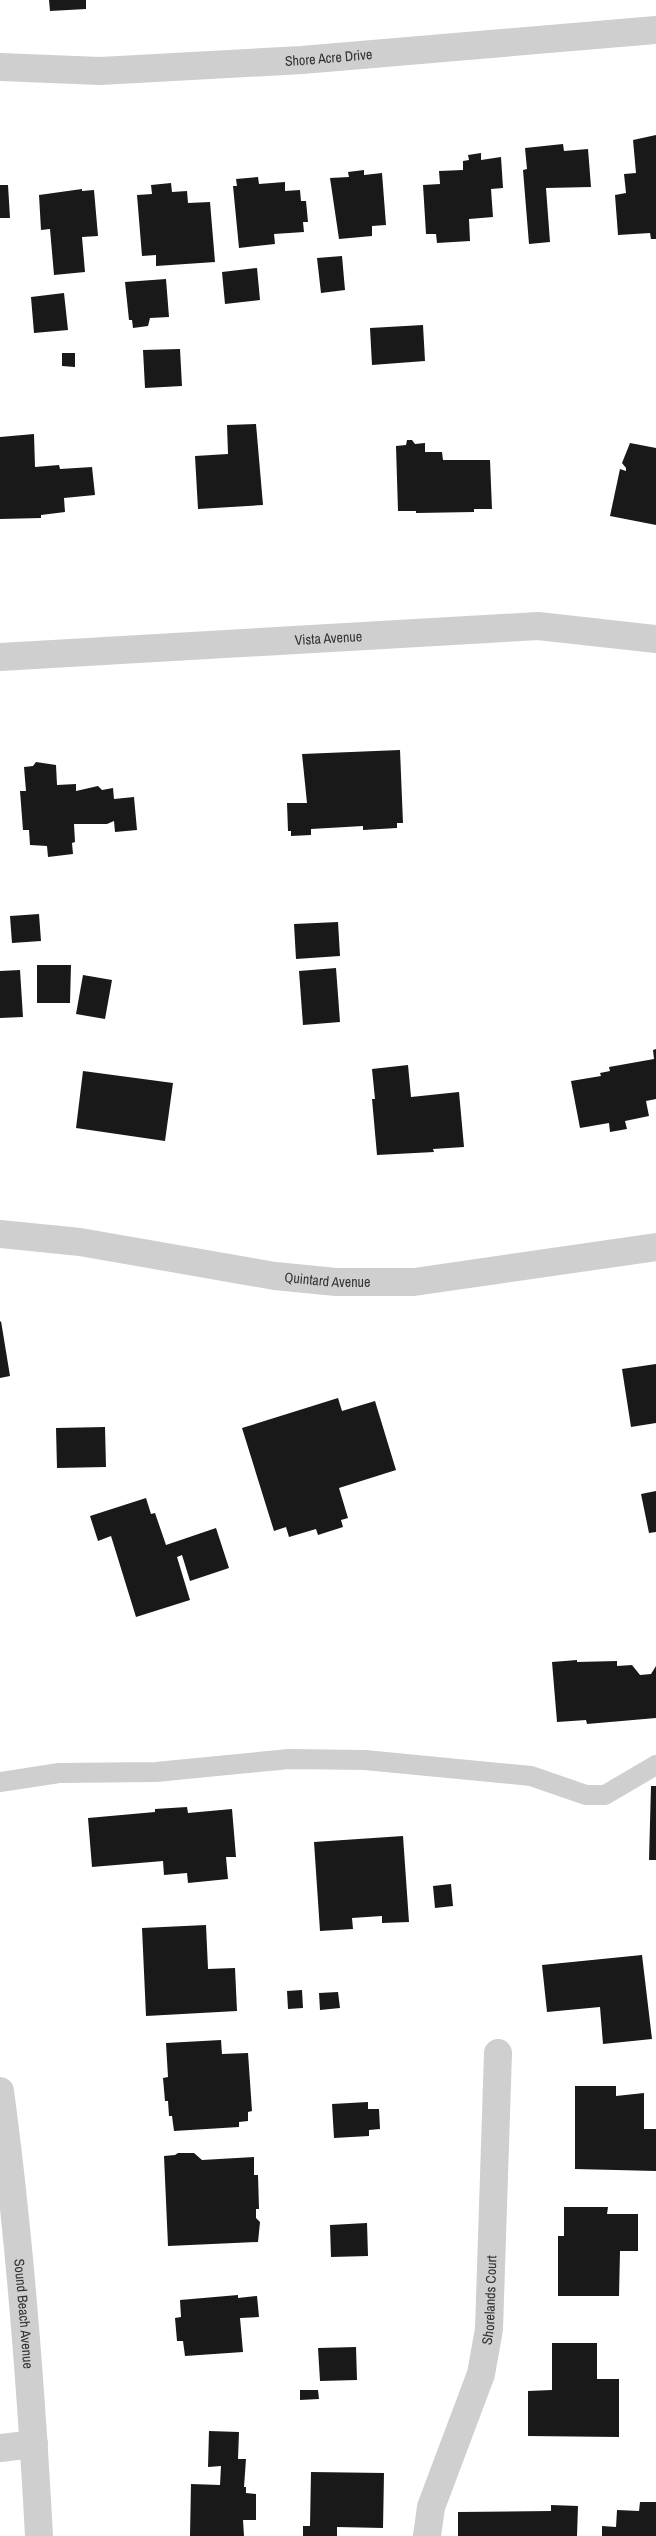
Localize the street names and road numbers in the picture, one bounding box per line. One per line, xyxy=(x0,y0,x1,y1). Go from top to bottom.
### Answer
street label: Shore Acre Drive xyxy=(284,45,373,70)
street label: Vista Avenue xyxy=(294,627,363,649)
street label: Quintard Avenue xyxy=(284,1268,370,1291)
street label: Shorelands Court xyxy=(477,2255,500,2346)
street label: Sound Beach Avenue xyxy=(10,2258,37,2369)

